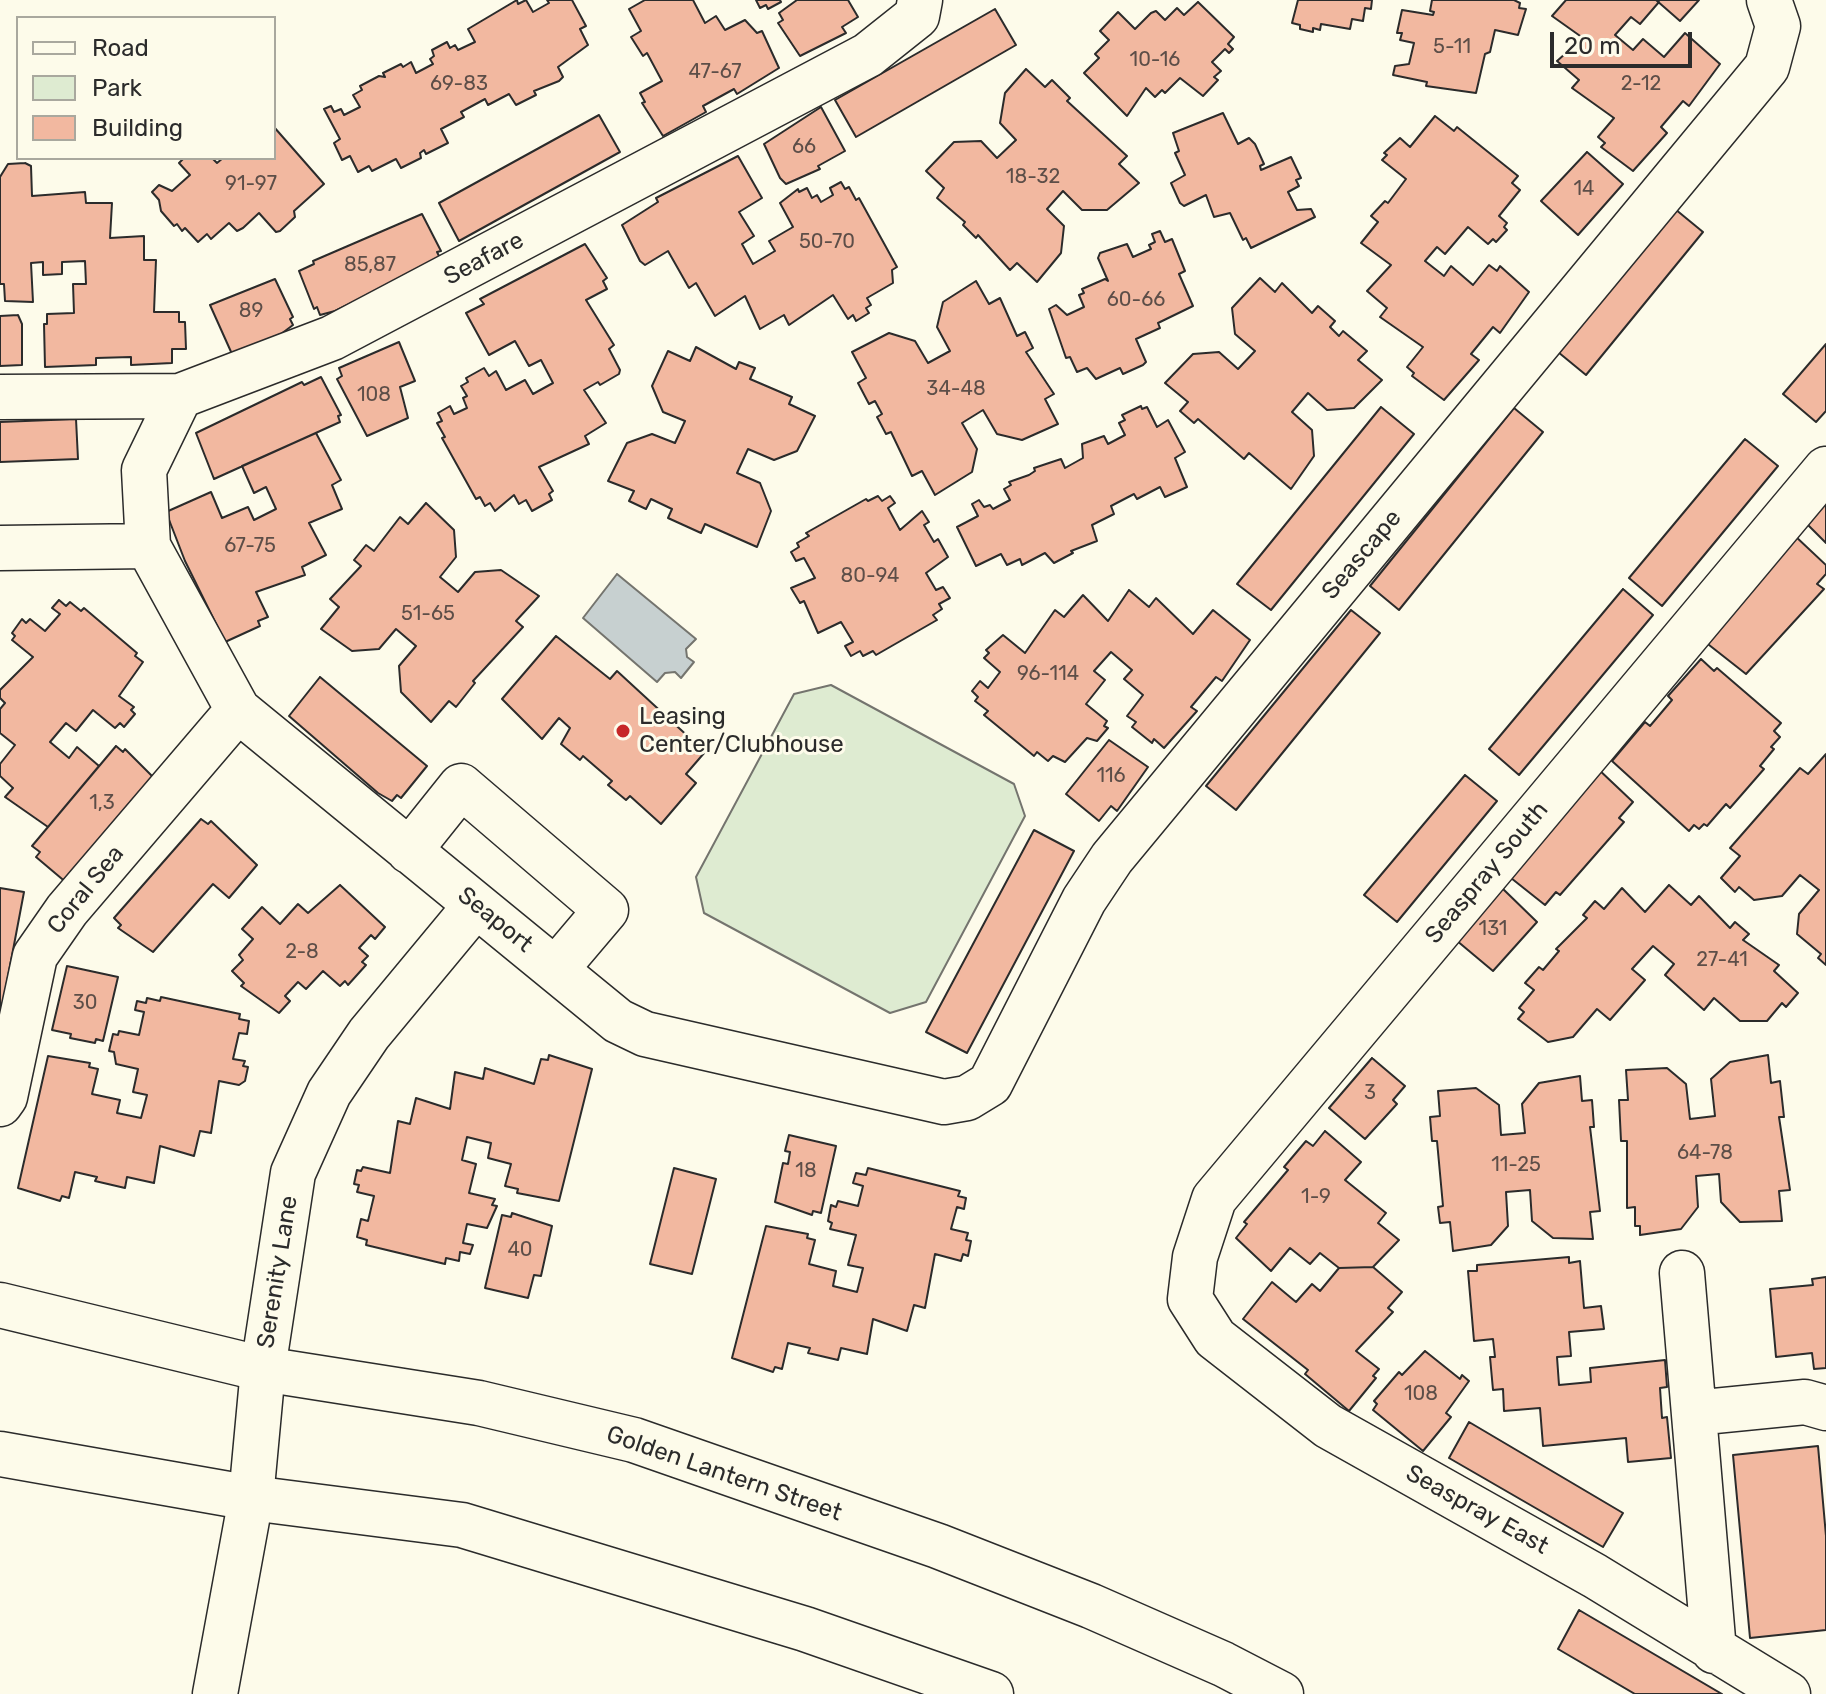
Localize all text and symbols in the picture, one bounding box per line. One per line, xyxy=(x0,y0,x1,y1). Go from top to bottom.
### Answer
legend xyxy=(16,16,276,160)
scale bar xyxy=(1554,16,1696,66)
text: 20 m xyxy=(1564,32,1621,60)
text: Road xyxy=(92,34,149,62)
house number: 5-11 xyxy=(1433,35,1471,59)
house number: 10-16 xyxy=(1130,48,1180,72)
house number: 47-67 xyxy=(688,60,742,84)
house number: 69-83 xyxy=(430,72,488,96)
house number: 2-12 xyxy=(1621,72,1661,96)
text: Park xyxy=(92,74,142,102)
text: Building xyxy=(92,114,183,142)
house number: 66 xyxy=(792,135,816,159)
house number: 18-32 xyxy=(1006,165,1060,189)
house number: 91-97 xyxy=(225,172,277,196)
house number: 14 xyxy=(1574,177,1594,201)
street label: Seafare xyxy=(439,226,529,292)
house number: 50-70 xyxy=(799,230,855,254)
house number: 85,87 xyxy=(344,253,396,277)
house number: 60-66 xyxy=(1107,288,1165,312)
house number: 89 xyxy=(239,299,263,323)
house number: 34-48 xyxy=(926,377,986,401)
house number: 108 xyxy=(357,383,391,407)
street label: Seascape xyxy=(1316,504,1408,606)
house number: 67-75 xyxy=(224,534,276,558)
house number: 80-94 xyxy=(841,564,899,588)
house number: 51-65 xyxy=(401,602,455,626)
house number: 96-114 xyxy=(1017,662,1079,686)
place label: Leasing Center/Clubhouse xyxy=(639,703,844,759)
marker: Leasing Center/Clubhouse xyxy=(614,722,632,740)
house number: 116 xyxy=(1096,764,1126,788)
house number: 1,3 xyxy=(89,791,115,815)
street label: Seaspray South xyxy=(1419,796,1555,950)
street label: Coral Sea xyxy=(42,840,130,940)
street label: Seaport xyxy=(452,881,538,959)
house number: 131 xyxy=(1479,917,1507,941)
house number: 2-8 xyxy=(285,940,319,964)
house number: 27-41 xyxy=(1696,948,1748,972)
house number: 30 xyxy=(73,991,97,1015)
house number: 3 xyxy=(1364,1081,1376,1105)
house number: 64-78 xyxy=(1677,1141,1733,1165)
house number: 11-25 xyxy=(1491,1153,1541,1177)
house number: 18 xyxy=(795,1159,817,1183)
house number: 1-9 xyxy=(1301,1185,1331,1209)
street label: Serenity Lane xyxy=(252,1194,304,1350)
house number: 40 xyxy=(507,1238,533,1262)
house number: 108 xyxy=(1404,1382,1438,1406)
street label: Golden Lantern Street xyxy=(603,1420,845,1528)
street label: Seaspray East xyxy=(1401,1459,1553,1561)

